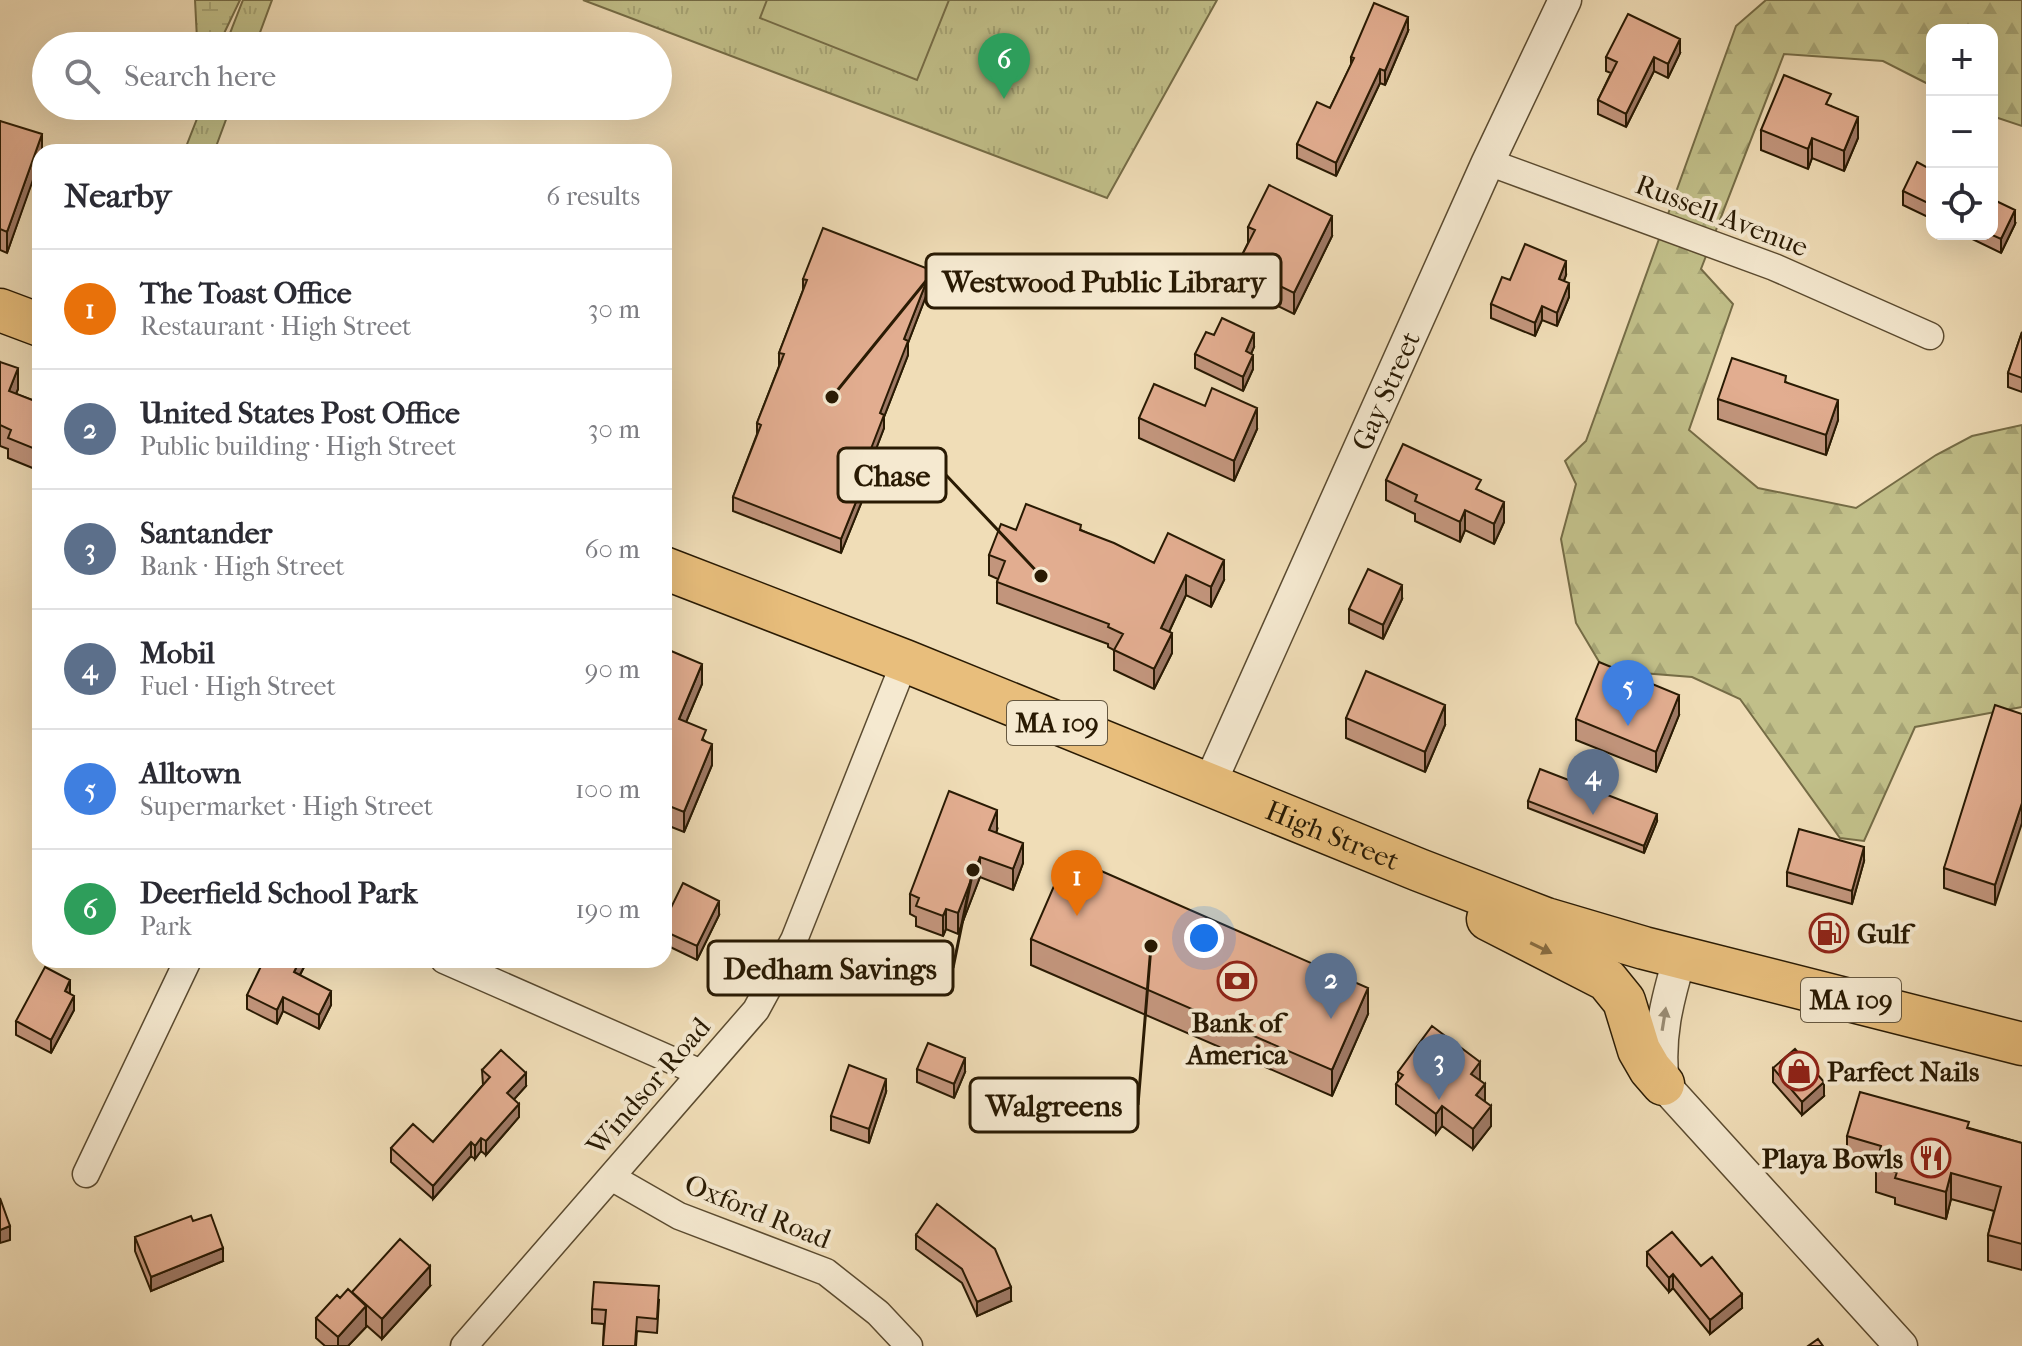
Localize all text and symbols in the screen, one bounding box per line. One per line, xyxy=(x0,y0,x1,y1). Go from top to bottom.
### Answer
map controls xyxy=(1926,24,1998,240)
button: + xyxy=(1926,24,1998,96)
search box xyxy=(32,32,672,120)
pin: 6 xyxy=(978,33,1030,99)
icon: search xyxy=(60,54,104,98)
text: Search here xyxy=(124,59,276,94)
button: − xyxy=(1926,96,1998,168)
street label: Russell Avenue xyxy=(1631,167,1813,264)
button: locate xyxy=(1926,168,1998,240)
text: Nearby xyxy=(64,176,171,216)
text: 6 results xyxy=(546,181,640,212)
callout: Westwood Public Library xyxy=(926,254,1281,308)
text: Westwood Public Library xyxy=(940,265,1268,300)
text: The Toast Office xyxy=(140,276,352,311)
text: 1 xyxy=(85,294,95,325)
text: 30 m xyxy=(588,294,640,325)
text: Restaurant · High Street xyxy=(140,311,411,342)
street label: Gay Street xyxy=(1345,326,1427,456)
text: United States Post Office xyxy=(140,396,460,431)
text: 2 xyxy=(83,414,97,445)
text: 30 m xyxy=(588,414,640,445)
text: Public building · High Street xyxy=(140,431,456,462)
callout: Chase xyxy=(838,448,946,502)
text: Chase xyxy=(854,459,931,494)
text: Santander xyxy=(140,516,272,551)
text: 3 xyxy=(85,534,95,565)
text: 60 m xyxy=(584,534,640,565)
text: Bank · High Street xyxy=(140,551,345,582)
text: Mobil xyxy=(140,636,215,671)
text: 4 xyxy=(82,654,98,685)
text: 90 m xyxy=(585,654,640,685)
pin: 5 xyxy=(1602,660,1654,726)
text: Fuel · High Street xyxy=(140,671,336,702)
road number: MA 109 xyxy=(1007,701,1107,745)
pin: 4 xyxy=(1567,749,1619,815)
text: Alltown xyxy=(140,756,241,791)
text: 5 xyxy=(84,774,96,805)
text: 100 m xyxy=(575,774,640,805)
text: Supermarket · High Street xyxy=(140,791,433,822)
street label: High Street xyxy=(1261,794,1404,877)
pin: 1 xyxy=(1051,850,1103,916)
text: Deerfield School Park xyxy=(140,876,418,911)
text: 6 xyxy=(83,894,97,925)
text: 190 m xyxy=(576,894,640,925)
text: Park xyxy=(140,911,192,942)
fuel station icon: Gulf xyxy=(1808,912,1850,954)
place label: Gulf xyxy=(1857,917,1915,950)
your location xyxy=(1184,918,1224,958)
callout: Dedham Savings xyxy=(708,941,953,995)
one-way arrow xyxy=(1530,941,1553,955)
text: Dedham Savings xyxy=(723,952,937,987)
pin: 2 xyxy=(1305,953,1357,1019)
bank icon: Bank of America xyxy=(1216,960,1258,1002)
road number: MA 109 xyxy=(1801,978,1901,1022)
place label: Bank of America xyxy=(1185,1006,1288,1071)
one-way arrow xyxy=(1658,1007,1670,1032)
street label: Windsor Road xyxy=(579,1010,718,1163)
pin: 3 xyxy=(1413,1034,1465,1100)
shop icon: Parfect Nails xyxy=(1778,1050,1820,1092)
place label: Parfect Nails xyxy=(1827,1055,1979,1088)
callout: Walgreens xyxy=(970,1078,1138,1132)
text: Walgreens xyxy=(984,1089,1122,1124)
restaurant icon: Playa Bowls xyxy=(1910,1137,1952,1179)
place label: Playa Bowls xyxy=(1762,1142,1903,1175)
street label: Oxford Road xyxy=(680,1167,836,1256)

